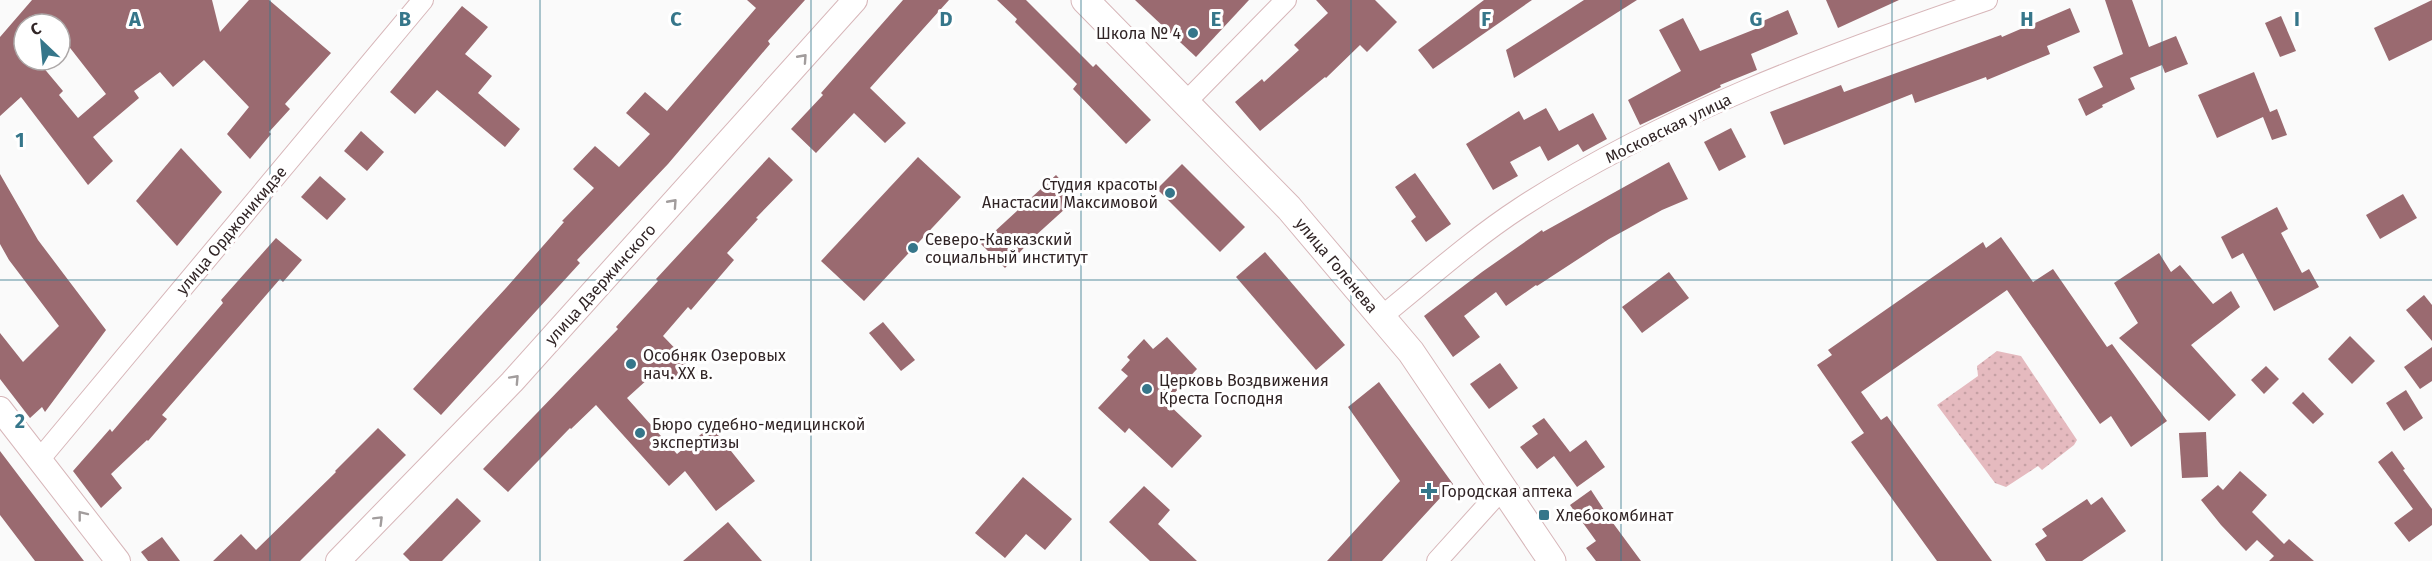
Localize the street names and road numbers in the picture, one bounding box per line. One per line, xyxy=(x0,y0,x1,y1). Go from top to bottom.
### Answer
street label: Московская улица xyxy=(1602,90,1734,167)
street label: улица Орджоникидзе xyxy=(172,162,291,298)
street label: улица Голенева xyxy=(1291,214,1382,317)
street label: улица Дзержинского xyxy=(541,220,660,349)

